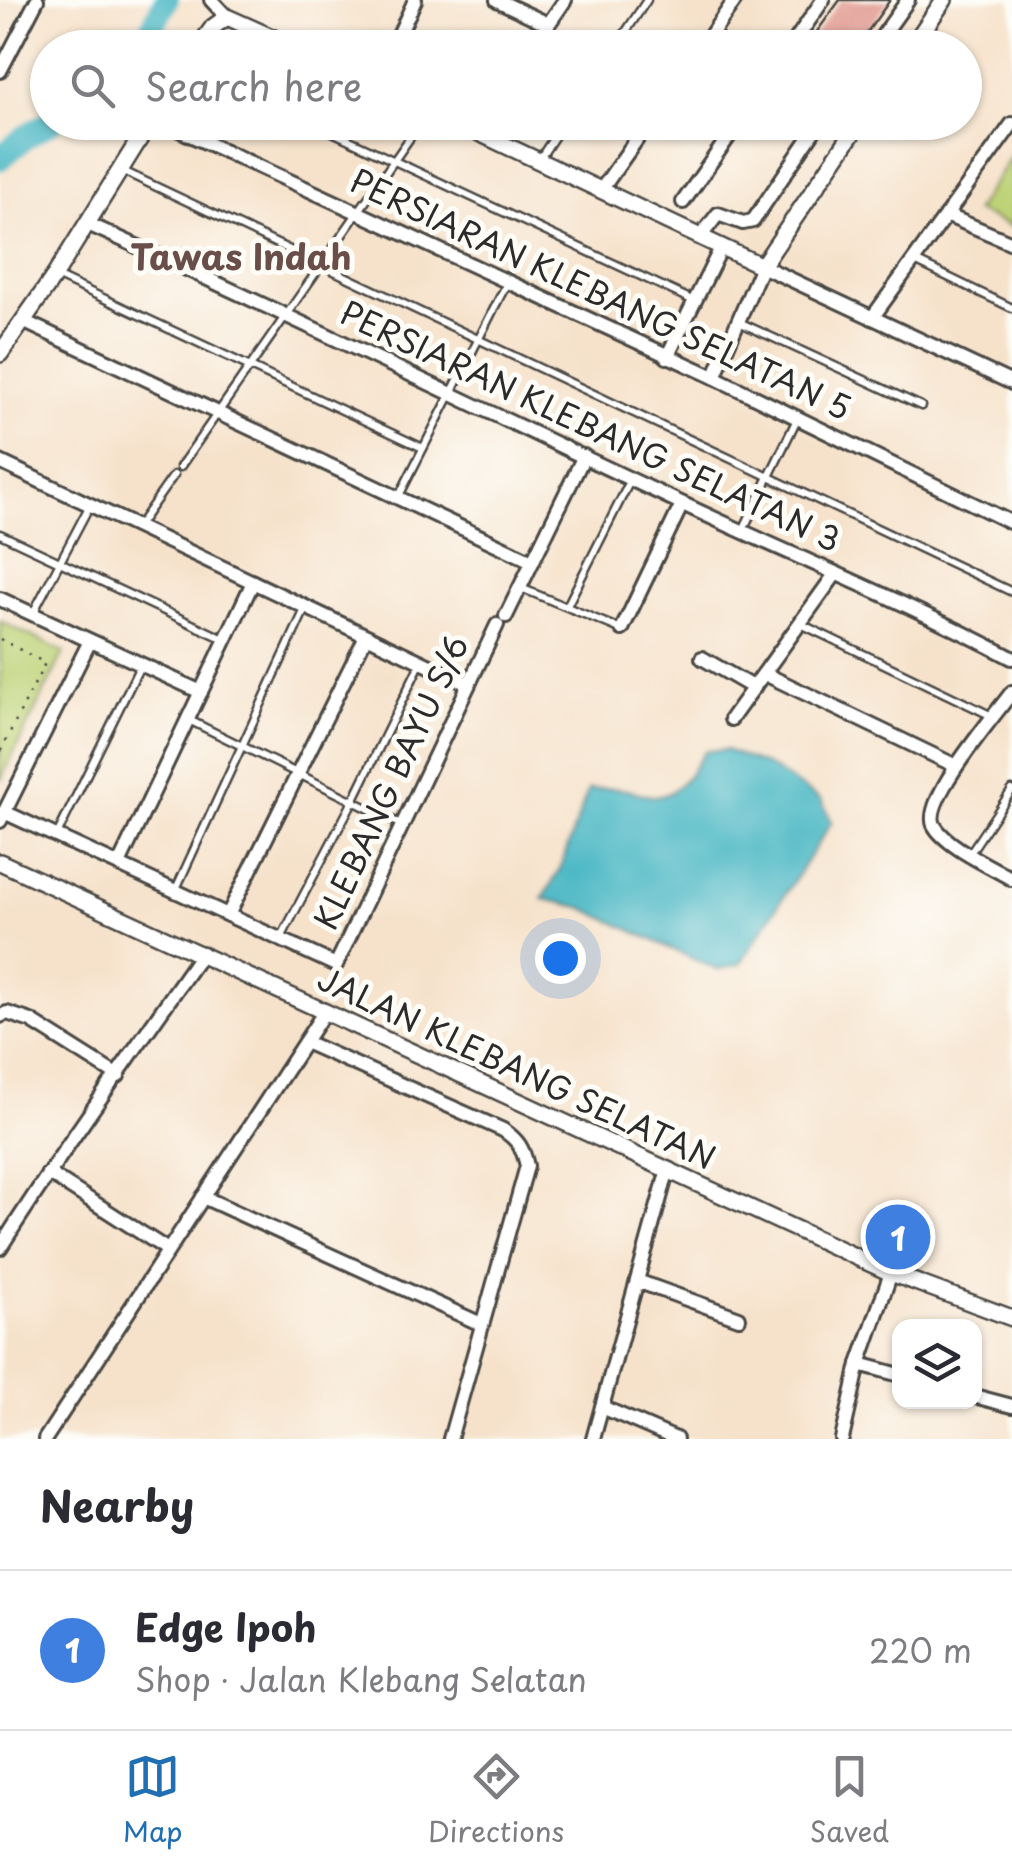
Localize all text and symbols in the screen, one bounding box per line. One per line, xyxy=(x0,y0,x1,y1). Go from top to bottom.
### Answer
search box xyxy=(30,30,982,140)
text: Search here xyxy=(145,57,362,114)
icon: search xyxy=(65,58,120,113)
street label: PERSIARAN KLEBANG SELATAN 5 xyxy=(342,156,859,431)
district label: Tawas Indah xyxy=(130,229,352,282)
street label: PERSIARAN KLEBANG SELATAN 3 xyxy=(333,288,849,563)
street label: KLEBANG BAYU S/6 xyxy=(301,627,480,937)
your location xyxy=(535,933,586,984)
street label: JALAN KLEBANG SELATAN xyxy=(310,954,724,1181)
pin: 1 xyxy=(866,1200,930,1274)
map controls xyxy=(892,1319,982,1409)
button: layers xyxy=(892,1319,982,1409)
text: Nearby xyxy=(40,1473,194,1536)
text: Edge Ipoh xyxy=(135,1598,317,1655)
text: 1 xyxy=(65,1626,80,1674)
text: 220 m xyxy=(869,1626,972,1674)
text: Shop · Jalan Klebang Selatan xyxy=(135,1655,587,1703)
tab: Map xyxy=(123,1749,183,1852)
tab: Directions xyxy=(428,1749,564,1852)
tab: Saved xyxy=(810,1749,889,1852)

